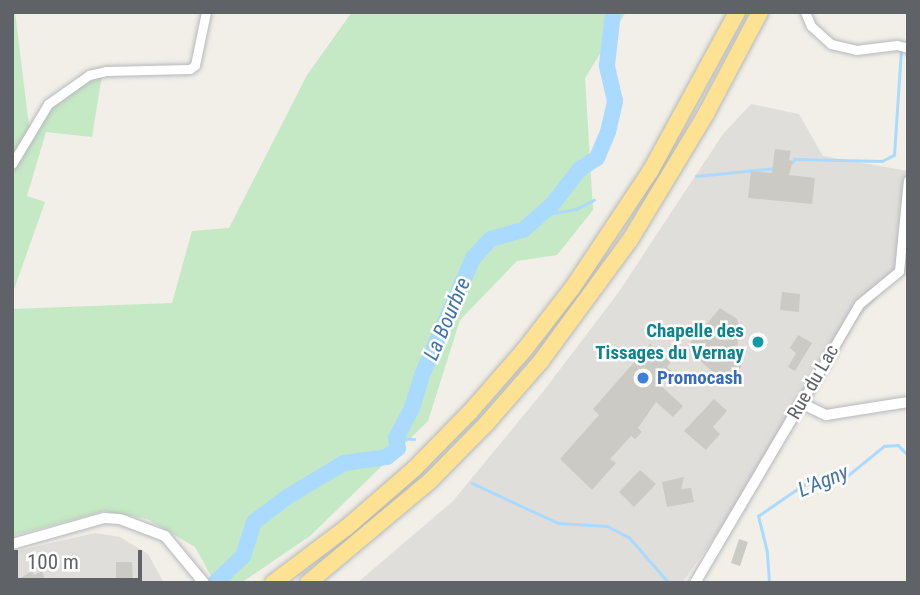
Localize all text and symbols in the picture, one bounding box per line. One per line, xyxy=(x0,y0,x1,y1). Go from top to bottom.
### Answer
water label: La Bourbre xyxy=(418,274,476,364)
place label: Chapelle des Tissages du Vernay xyxy=(595,320,744,364)
marker: Chapelle des Tissages du Vernay xyxy=(750,334,766,350)
street label: Rue du Lac xyxy=(783,341,843,423)
place label: Promocash xyxy=(657,367,742,389)
marker: Promocash xyxy=(635,370,651,386)
water label: L'Agny xyxy=(794,460,852,502)
scale bar xyxy=(18,536,145,580)
text: 100 m xyxy=(27,550,79,574)

